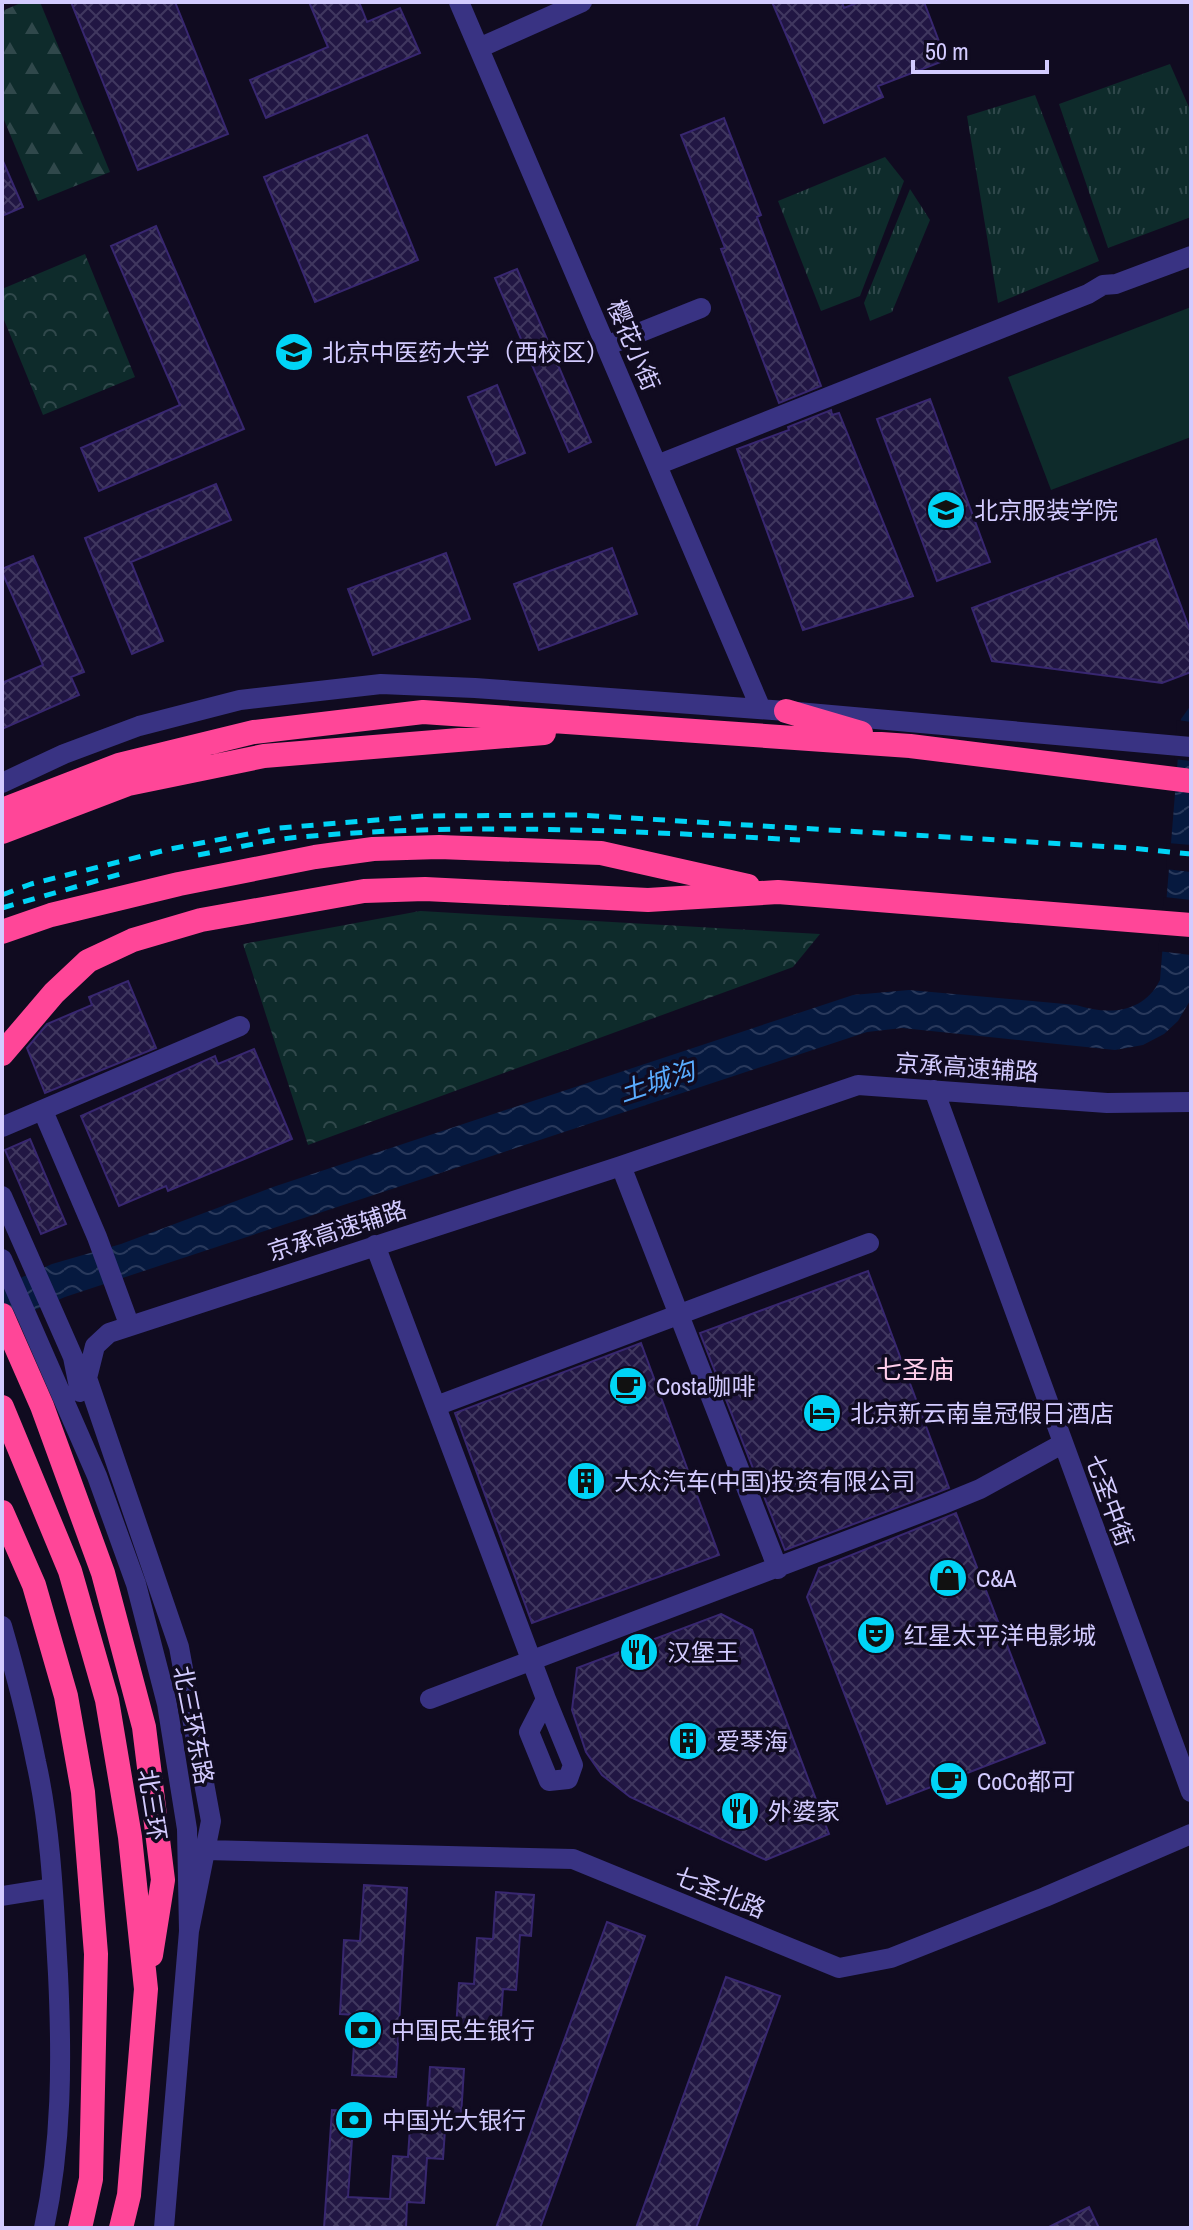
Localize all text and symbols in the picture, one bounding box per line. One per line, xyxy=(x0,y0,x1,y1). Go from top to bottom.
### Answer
scale bar xyxy=(913,24,1047,74)
text: 50 m xyxy=(925,35,969,67)
street label: 樱花小街 xyxy=(601,295,667,395)
school or university icon: 北京中医药大学（西校区） xyxy=(273,331,315,373)
place label: 北京中医药大学（西校区） xyxy=(322,336,610,368)
school or university icon: 北京服装学院 xyxy=(925,489,967,531)
place label: 北京服装学院 xyxy=(974,494,1118,526)
street label: 京承高速辅路 xyxy=(894,1046,1040,1088)
water label: 土城沟 xyxy=(614,1051,702,1110)
street label: 京承高速辅路 xyxy=(264,1193,410,1267)
district label: 七圣庙 xyxy=(876,1352,954,1387)
cafe icon: Costa咖啡 xyxy=(607,1365,649,1407)
place label: Costa咖啡 xyxy=(656,1370,755,1402)
hotel icon: 北京新云南皇冠假日酒店 xyxy=(801,1392,843,1434)
place label: 北京新云南皇冠假日酒店 xyxy=(850,1397,1114,1429)
street label: 七圣中街 xyxy=(1079,1449,1141,1551)
building icon: 大众汽车(中国)投资有限公司 xyxy=(565,1460,607,1502)
place label: 大众汽车(中国)投资有限公司 xyxy=(614,1465,915,1497)
shop icon: C&A xyxy=(927,1557,969,1599)
place label: C&A xyxy=(976,1562,1017,1594)
theatre icon: 红星太平洋电影城 xyxy=(855,1614,897,1656)
place label: 红星太平洋电影城 xyxy=(904,1619,1096,1651)
restaurant icon: 汉堡王 xyxy=(618,1631,660,1673)
place label: 汉堡王 xyxy=(667,1636,739,1668)
street label: 北三环东路 xyxy=(167,1663,221,1787)
building icon: 爱琴海 xyxy=(667,1720,709,1762)
place label: 爱琴海 xyxy=(716,1725,788,1757)
cafe icon: CoCo都可 xyxy=(928,1760,970,1802)
place label: CoCo都可 xyxy=(977,1765,1075,1797)
street label: 北三环 xyxy=(132,1767,174,1843)
restaurant icon: 外婆家 xyxy=(719,1790,761,1832)
place label: 外婆家 xyxy=(768,1795,840,1827)
street label: 七圣北路 xyxy=(670,1859,770,1925)
bank icon: 中国民生银行 xyxy=(342,2009,384,2051)
place label: 中国民生银行 xyxy=(391,2014,535,2046)
bank icon: 中国光大银行 xyxy=(333,2099,375,2141)
place label: 中国光大银行 xyxy=(382,2104,526,2136)

